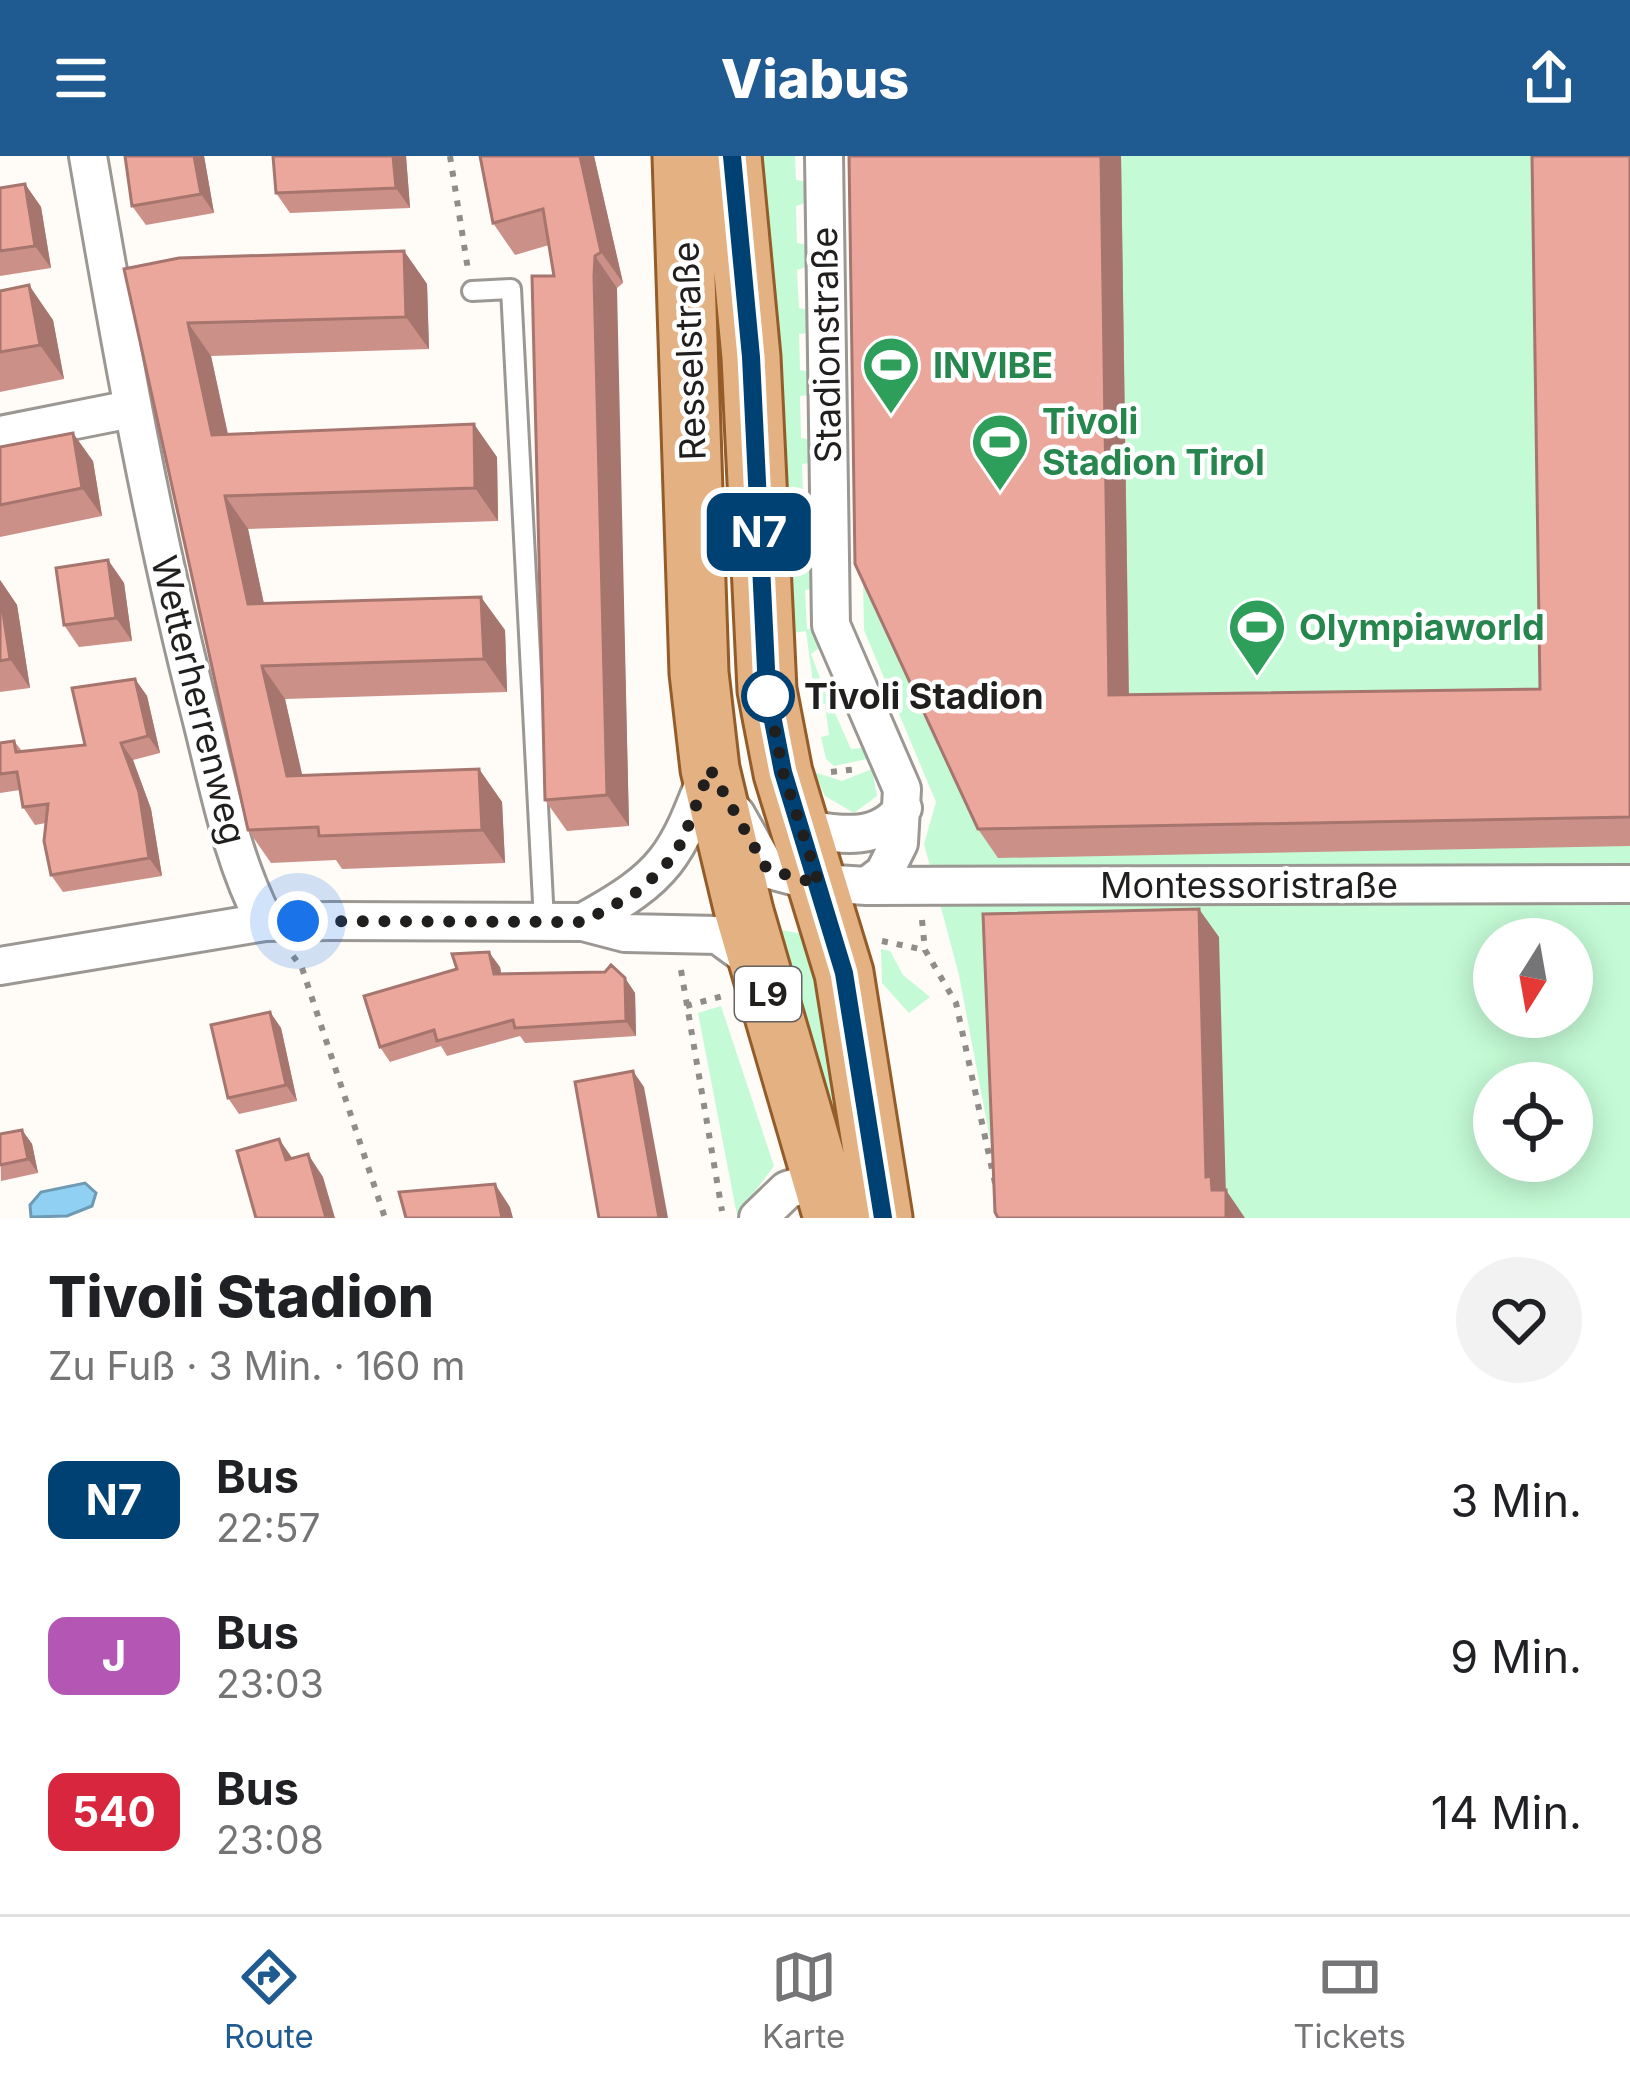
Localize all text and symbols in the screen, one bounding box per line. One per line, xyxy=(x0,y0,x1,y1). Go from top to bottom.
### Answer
icon: menu xyxy=(48,45,114,111)
icon: share xyxy=(1516,45,1582,111)
text: Viabus xyxy=(721,46,909,111)
street label: Stadionstraße xyxy=(802,226,850,464)
street label: Resselstraße xyxy=(663,241,715,461)
sports icon: INVIBE xyxy=(860,334,922,416)
place label: INVIBE xyxy=(933,343,1053,387)
place label: Tivoli Stadion Tirol xyxy=(1042,399,1265,484)
sports icon: Tivoli Stadion Tirol xyxy=(969,411,1031,493)
line badge: N7 xyxy=(705,493,813,571)
text: N7 xyxy=(731,506,787,557)
street label: Wetterherrenweg xyxy=(142,551,256,849)
sports icon: Olympiaworld xyxy=(1226,596,1288,678)
place label: Olympiaworld xyxy=(1299,605,1545,649)
marker: Tivoli Stadion xyxy=(743,671,793,721)
place label: Tivoli Stadion xyxy=(804,674,1044,718)
street label: Montessoristraße xyxy=(1100,863,1398,907)
your location xyxy=(268,891,328,951)
north arrow xyxy=(1473,918,1593,1038)
map controls xyxy=(1473,918,1593,1182)
road number: L9 xyxy=(735,967,801,1021)
button: locate xyxy=(1473,1062,1593,1182)
button: heart xyxy=(1456,1257,1582,1383)
text: Tivoli Stadion xyxy=(48,1262,434,1331)
text: Zu Fuß · 3 Min. · 160 m xyxy=(48,1342,466,1389)
text: Bus xyxy=(216,1449,299,1504)
text: 3 Min. xyxy=(1450,1473,1582,1528)
text: N7 xyxy=(86,1474,142,1525)
text: 22:57 xyxy=(216,1504,321,1551)
text: Bus xyxy=(216,1605,299,1660)
text: 9 Min. xyxy=(1450,1629,1582,1684)
text: J xyxy=(102,1630,126,1681)
text: 23:03 xyxy=(216,1660,324,1707)
text: Bus xyxy=(216,1761,299,1816)
text: 14 Min. xyxy=(1431,1785,1582,1840)
text: 540 xyxy=(72,1786,156,1837)
text: 23:08 xyxy=(216,1816,324,1863)
tab: Route xyxy=(224,1944,314,2056)
tab: Karte xyxy=(762,1944,845,2056)
tab: Tickets xyxy=(1293,1944,1406,2056)

